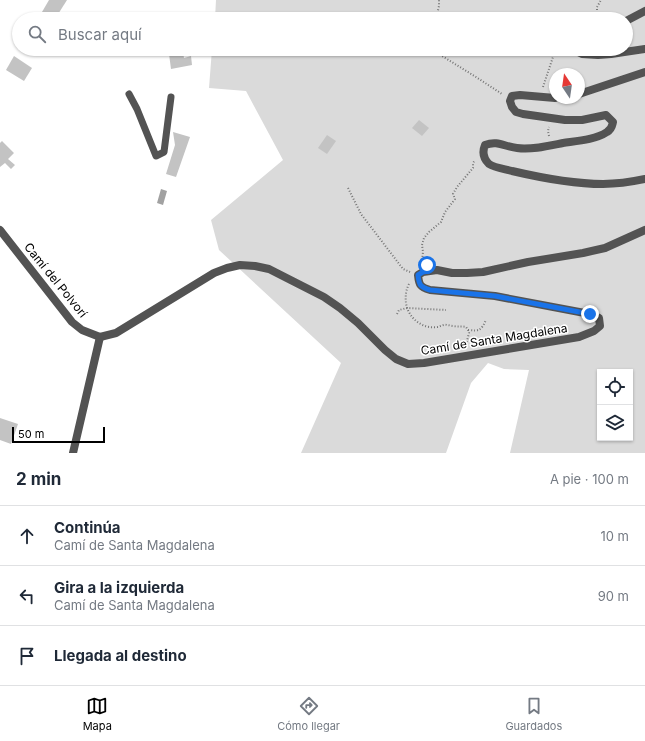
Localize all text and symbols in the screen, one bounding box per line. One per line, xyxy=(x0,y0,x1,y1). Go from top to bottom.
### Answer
search box xyxy=(12,12,633,56)
icon: search xyxy=(26,23,48,45)
text: Buscar aquí xyxy=(58,25,142,44)
north arrow xyxy=(549,68,585,104)
street label: Camí del Polvorí xyxy=(21,240,91,321)
route start xyxy=(418,256,436,274)
route end xyxy=(581,305,599,323)
street label: Camí de Santa Magdalena xyxy=(420,320,568,358)
map controls xyxy=(597,369,633,441)
button: locate xyxy=(597,369,633,405)
button: layers xyxy=(597,405,633,441)
scale bar xyxy=(12,425,105,444)
text: 50 m xyxy=(18,427,44,441)
text: 2 min xyxy=(16,469,61,489)
text: A pie · 100 m xyxy=(550,471,629,487)
text: Continúa xyxy=(54,518,121,537)
icon: ahead xyxy=(16,525,38,547)
text: 10 m xyxy=(600,528,629,544)
text: Camí de Santa Magdalena xyxy=(54,537,215,553)
text: Gira a la izquierda xyxy=(54,578,184,597)
icon: left xyxy=(16,585,38,607)
text: 90 m xyxy=(598,588,629,604)
text: Camí de Santa Magdalena xyxy=(54,597,215,613)
icon: arrive xyxy=(16,645,38,667)
text: Llegada al destino xyxy=(54,646,187,665)
tab: Mapa xyxy=(83,695,112,733)
tab: Cómo llegar xyxy=(277,695,340,733)
tab: Guardados xyxy=(505,695,562,733)

